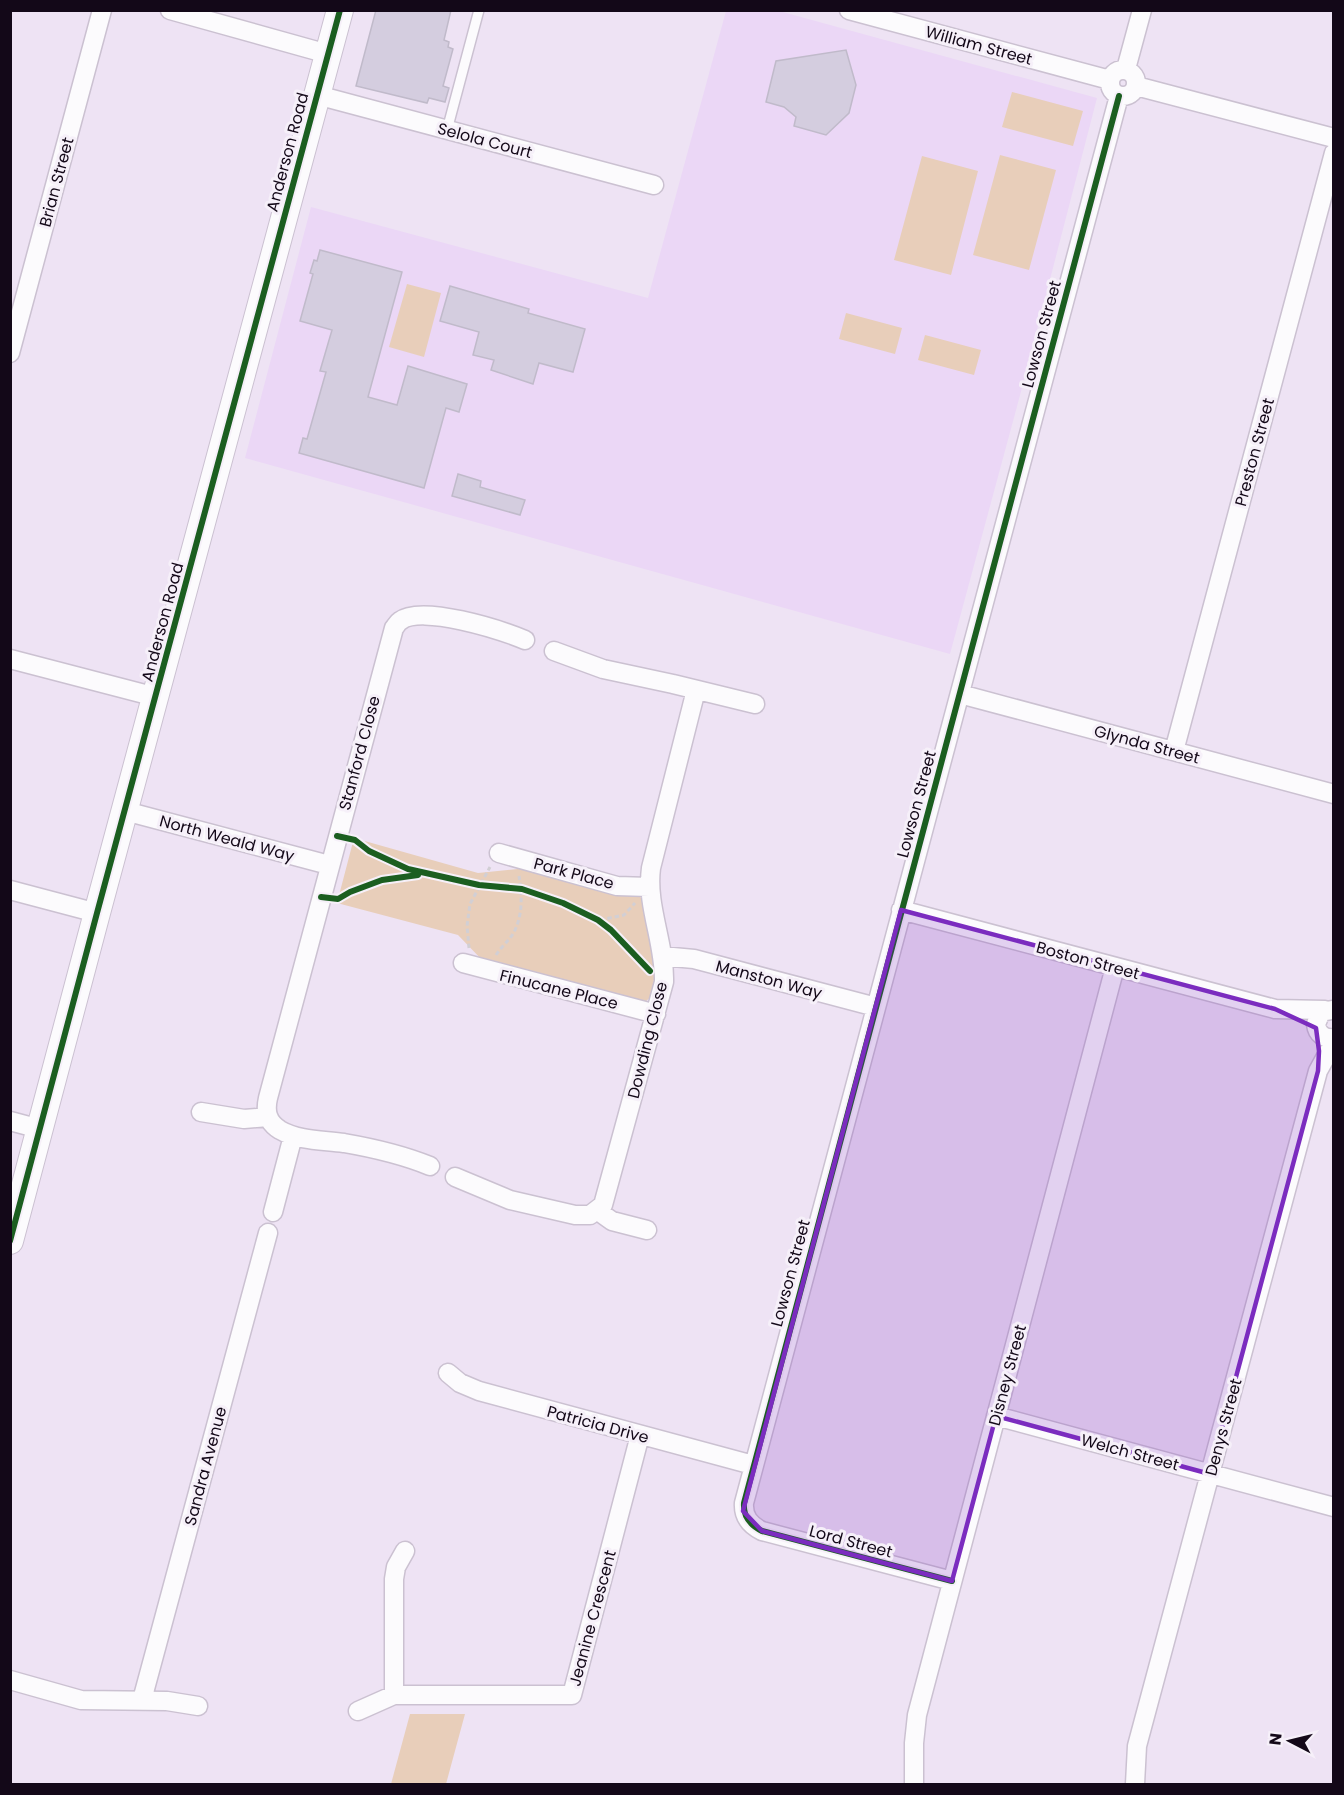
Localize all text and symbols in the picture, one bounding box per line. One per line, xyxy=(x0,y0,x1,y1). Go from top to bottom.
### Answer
street label: William Street xyxy=(923,20,1035,71)
street label: Anderson Road xyxy=(261,90,314,214)
street label: Selola Court xyxy=(435,117,535,164)
street label: Brian Street xyxy=(33,135,80,229)
street label: Lowson Street xyxy=(1016,278,1067,390)
street label: Preston Street xyxy=(1229,395,1280,509)
street label: Anderson Road xyxy=(136,560,189,684)
street label: Stanford Close xyxy=(333,693,386,813)
street label: Glynda Street xyxy=(1092,719,1202,770)
street label: Lowson Street xyxy=(891,748,942,860)
street label: North Weald Way xyxy=(157,809,297,868)
street label: Park Place xyxy=(531,852,617,895)
street label: Boston Street xyxy=(1034,936,1142,985)
street label: Manston Way xyxy=(713,954,825,1005)
street label: Finucane Place xyxy=(497,964,620,1015)
street label: Dowding Close xyxy=(622,979,673,1101)
street label: Lowson Street xyxy=(765,1217,816,1329)
street label: Disney Street xyxy=(983,1322,1032,1428)
street label: Denys Street xyxy=(1199,1376,1248,1478)
street label: Patricia Drive xyxy=(544,1400,651,1449)
street label: Sandra Avenue xyxy=(179,1404,232,1528)
street label: Welch Street xyxy=(1078,1428,1182,1477)
street label: Lord Street xyxy=(807,1519,895,1564)
street label: Jeanine Crescent xyxy=(563,1547,622,1689)
north arrow xyxy=(1260,1711,1320,1771)
text: N xyxy=(1263,1732,1288,1747)

